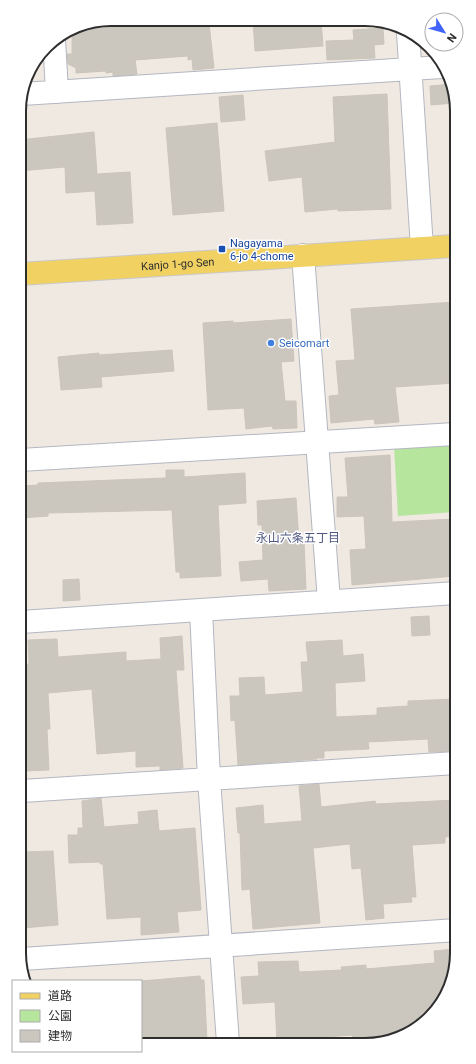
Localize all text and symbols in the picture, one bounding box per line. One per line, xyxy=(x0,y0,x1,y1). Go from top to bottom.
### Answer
north arrow xyxy=(424,12,464,52)
text: N xyxy=(444,31,459,45)
place label: Nagayama 6-jo 4-chome xyxy=(230,237,294,263)
marker: Nagayama 6-jo 4-chome xyxy=(217,244,227,254)
street label: Kanjo 1-go Sen xyxy=(141,255,215,273)
place label: Seicomart xyxy=(279,337,330,350)
marker: Seicomart xyxy=(266,338,276,348)
district label: 永山六条五丁目 xyxy=(256,531,340,545)
legend xyxy=(12,980,142,1052)
text: 道路 xyxy=(48,989,72,1003)
text: 公園 xyxy=(48,1009,72,1023)
text: 建物 xyxy=(48,1029,72,1043)

